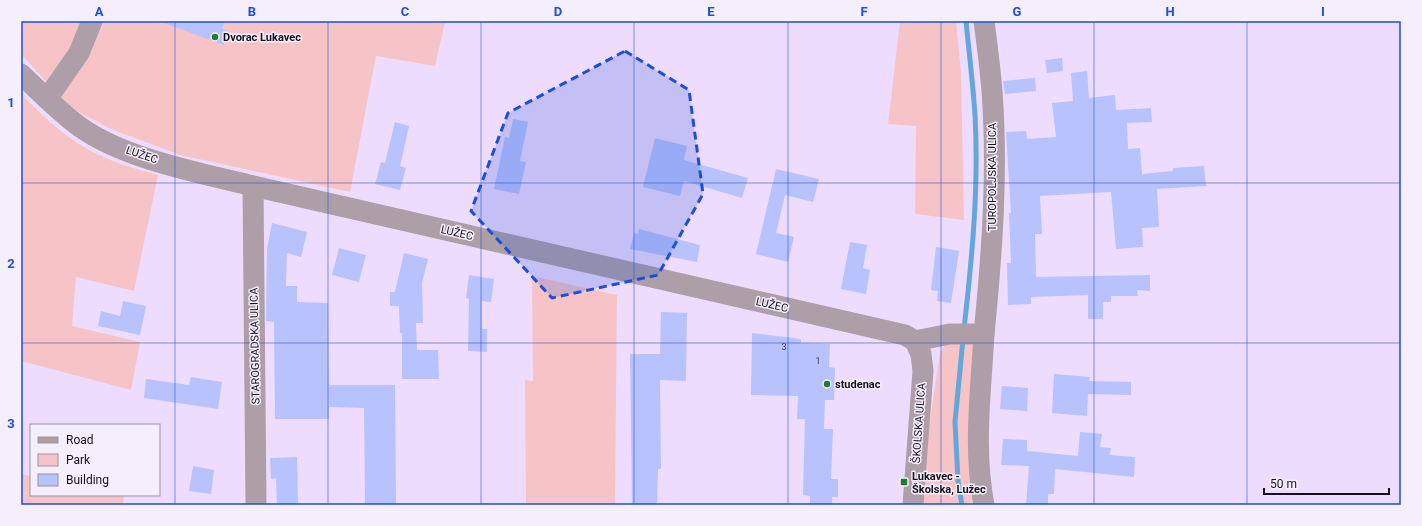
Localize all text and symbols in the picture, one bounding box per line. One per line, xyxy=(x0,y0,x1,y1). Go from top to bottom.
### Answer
text: A xyxy=(95,4,104,19)
text: B xyxy=(248,4,256,19)
text: C xyxy=(401,4,410,19)
text: D xyxy=(554,4,562,19)
text: E xyxy=(707,4,715,19)
text: F xyxy=(860,4,868,19)
text: G xyxy=(1013,4,1022,19)
text: H xyxy=(1165,4,1175,19)
text: I xyxy=(1321,4,1325,19)
place label: Dvorac Lukavec xyxy=(223,31,301,44)
marker: Dvorac Lukavec xyxy=(210,32,220,42)
text: 1 xyxy=(7,95,15,110)
street label: TUROPOLJSKA ULICA xyxy=(986,122,999,231)
street label: LUŽEC xyxy=(124,144,160,166)
street label: LUŽEC xyxy=(440,223,474,243)
text: 2 xyxy=(7,256,15,271)
street label: STAROGRADSKA ULICA xyxy=(247,287,263,404)
street label: LUŽEC xyxy=(755,295,789,315)
house number: 3 xyxy=(781,342,787,352)
house number: 1 xyxy=(815,356,821,366)
place label: studenac xyxy=(835,378,881,391)
marker: studenac xyxy=(822,379,832,389)
street label: ŠKOLSKA ULICA xyxy=(910,382,928,464)
text: 3 xyxy=(7,416,15,431)
legend xyxy=(30,424,160,496)
text: Road xyxy=(66,433,94,447)
text: Park xyxy=(66,453,91,467)
place label: Lukavec - Školska, Lužec xyxy=(912,470,986,496)
scale bar xyxy=(1264,470,1389,496)
text: Building xyxy=(66,473,109,487)
marker: Lukavec - Školska, Lužec xyxy=(899,477,909,487)
text: 50 m xyxy=(1270,477,1297,491)

